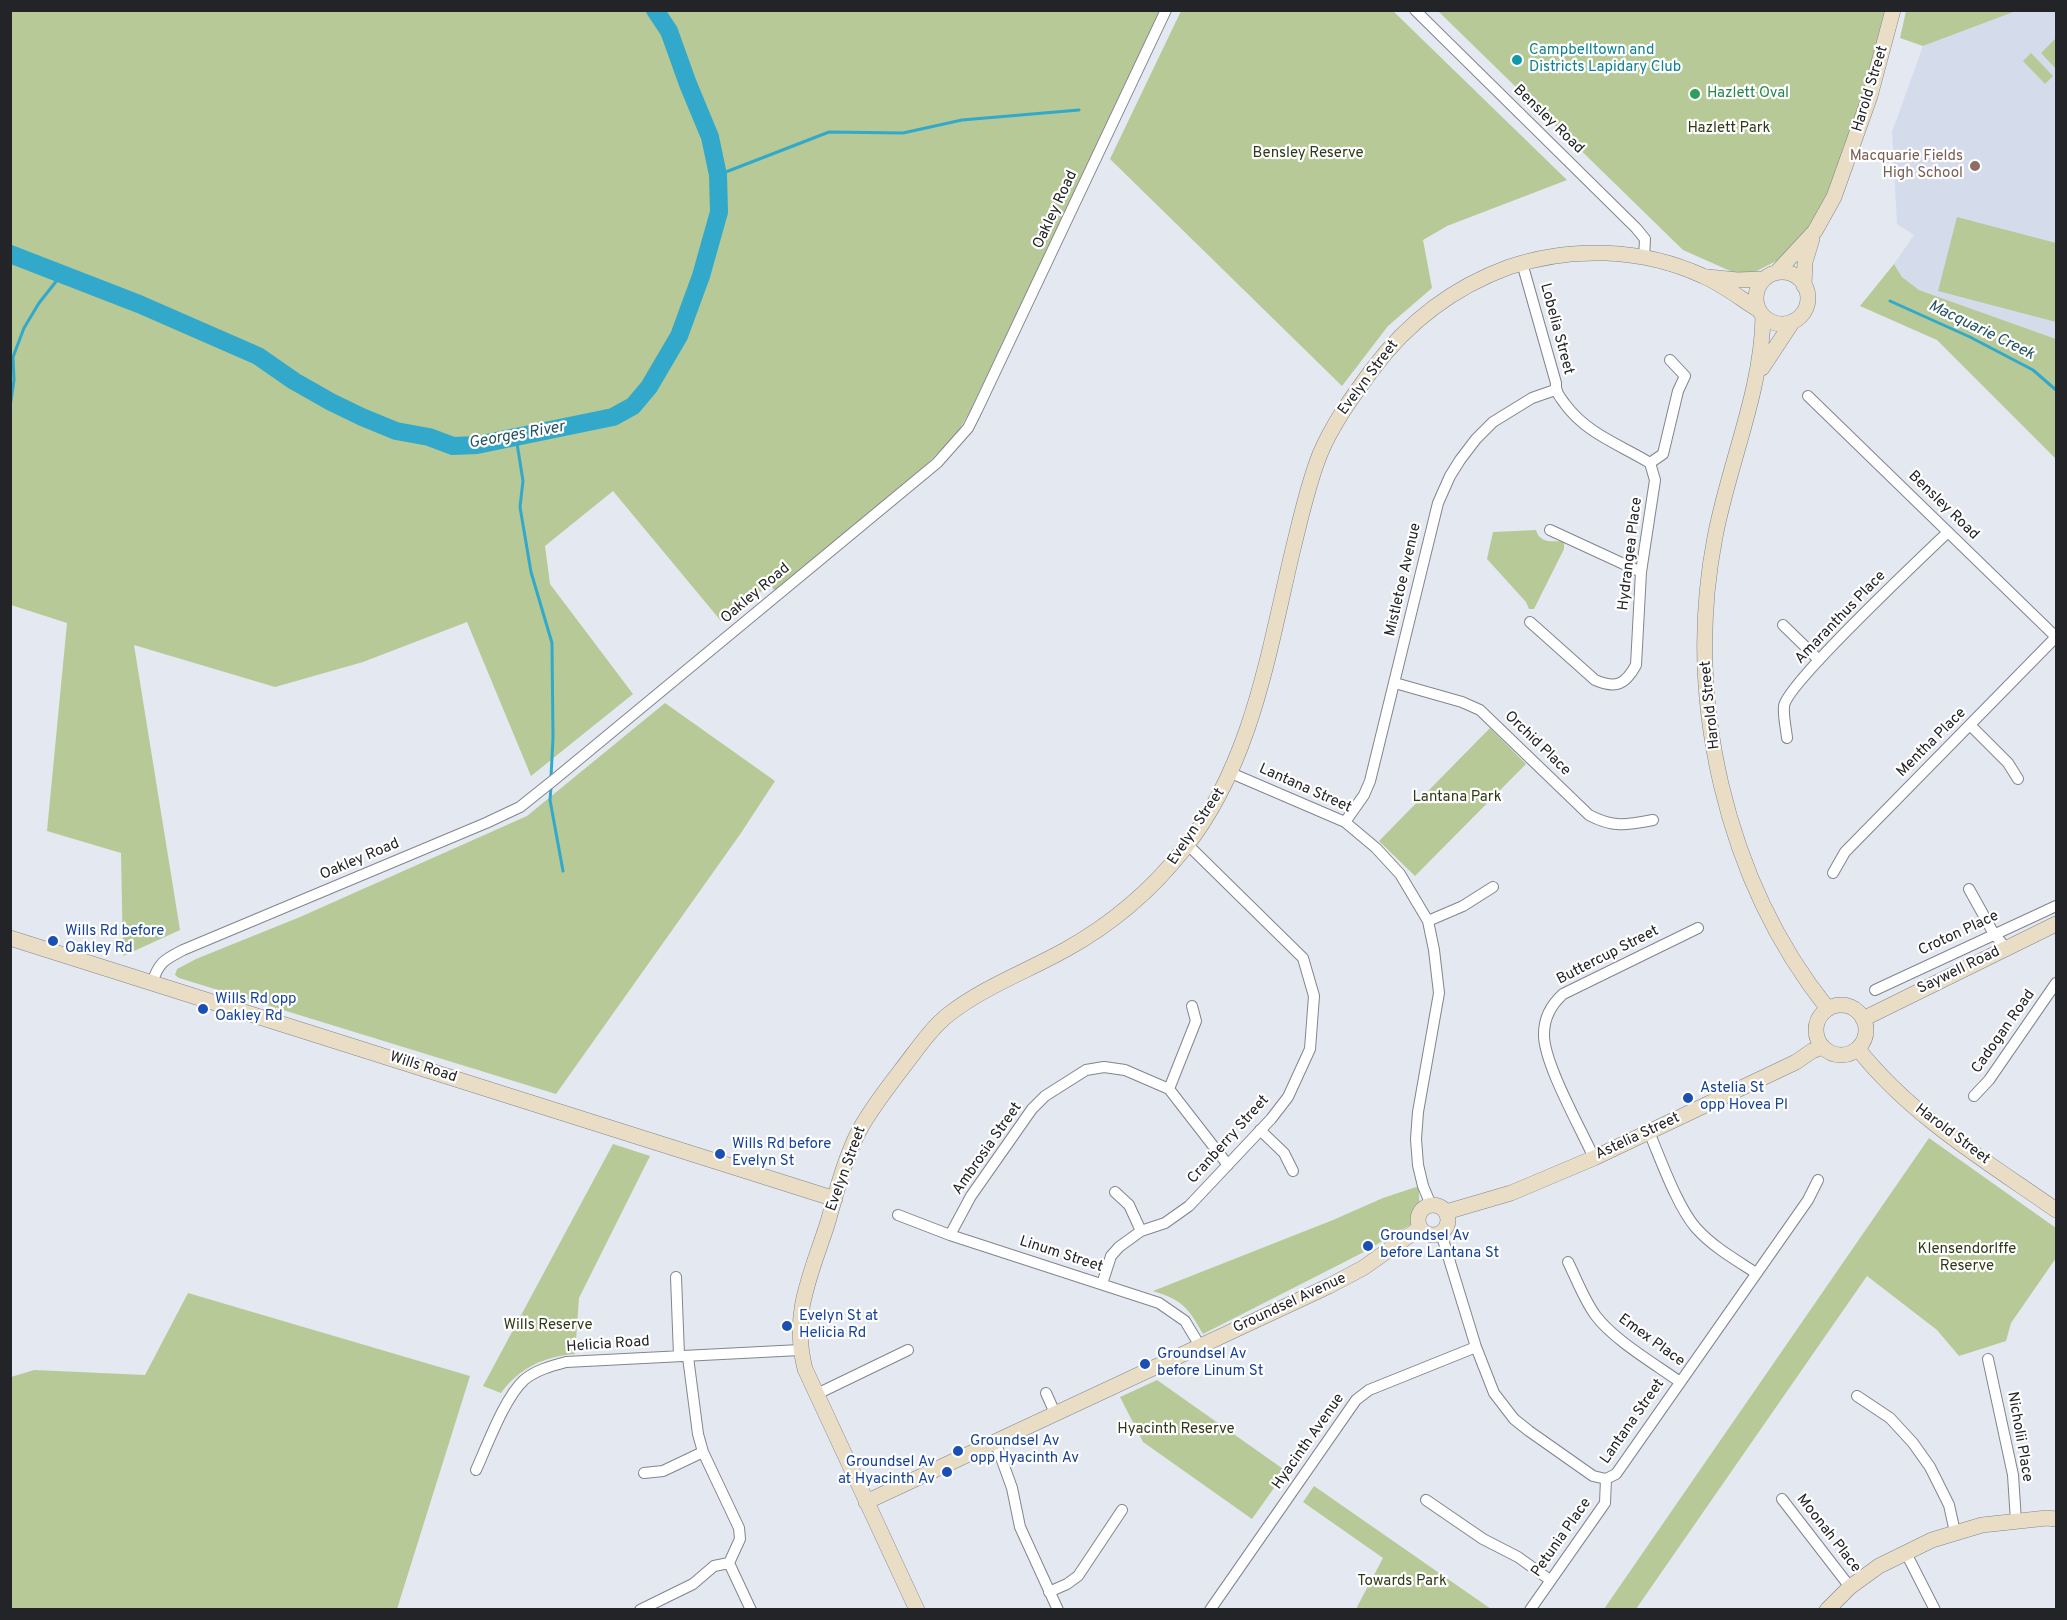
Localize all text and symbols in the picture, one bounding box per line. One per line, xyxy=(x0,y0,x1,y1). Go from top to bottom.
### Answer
place label: Campbelltown and Districts Lapidary Club xyxy=(1529,42,1681,77)
street label: Harold Street xyxy=(1849,44,1893,134)
marker: Campbelltown and Districts Lapidary Club xyxy=(1510,53,1524,67)
street label: Bensley Road xyxy=(1509,82,1587,158)
place label: Hazlett Oval xyxy=(1707,85,1789,103)
marker: Hazlett Oval xyxy=(1688,87,1702,101)
park label: Hazlett Park xyxy=(1688,120,1770,138)
park label: Bensley Reserve xyxy=(1252,145,1364,163)
place label: Macquarie Fields High School xyxy=(1850,148,1963,183)
marker: Macquarie Fields High School xyxy=(1968,159,1982,173)
street label: Oakley Road xyxy=(1030,168,1082,252)
street label: Lobelia Street xyxy=(1535,281,1577,377)
water label: Macquarie Creek xyxy=(1925,297,2037,365)
street label: Evelyn Street xyxy=(1335,337,1403,419)
water label: Georges River xyxy=(468,418,566,454)
street label: Bensley Road xyxy=(1904,468,1982,544)
street label: Hydrangea Place xyxy=(1615,496,1647,612)
street label: Mistletoe Avenue xyxy=(1382,522,1426,638)
street label: Oakley Road xyxy=(718,560,794,628)
street label: Amaranthus Place xyxy=(1792,568,1890,668)
street label: Harold Street xyxy=(1697,660,1725,750)
street label: Mentha Place xyxy=(1893,704,1971,782)
street label: Orchid Place xyxy=(1500,708,1574,780)
street label: Lantana Street xyxy=(1256,761,1354,817)
street label: Evelyn Street xyxy=(1165,785,1229,869)
park label: Lantana Park xyxy=(1412,789,1502,807)
street label: Oakley Road xyxy=(318,835,402,885)
street label: Croton Place xyxy=(1916,908,2002,960)
place label: Wills Rd before Oakley Rd xyxy=(65,923,164,958)
street label: Buttercup Street xyxy=(1554,923,1662,989)
marker: Wills Rd before Oakley Rd xyxy=(46,934,60,948)
street label: Saywell Road xyxy=(1915,943,2003,999)
street label: Cadogan Road xyxy=(1968,987,2040,1077)
place label: Wills Rd opp Oakley Rd xyxy=(215,991,297,1026)
marker: Wills Rd opp Oakley Rd xyxy=(196,1002,210,1016)
street label: Wills Road xyxy=(387,1049,459,1087)
place label: Astelia St opp Hovea Pl xyxy=(1700,1080,1788,1115)
marker: Astelia St opp Hovea Pl xyxy=(1681,1091,1695,1105)
street label: Cranberry Street xyxy=(1184,1092,1274,1188)
street label: Ambrosia Street xyxy=(950,1099,1026,1199)
street label: Harold Street xyxy=(1911,1101,1993,1169)
street label: Astelia Street xyxy=(1593,1110,1683,1164)
street label: Evelyn Street xyxy=(823,1124,871,1214)
place label: Wills Rd before Evelyn St xyxy=(732,1136,831,1171)
marker: Wills Rd before Evelyn St xyxy=(713,1147,727,1161)
place label: Groundsel Av before Lantana St xyxy=(1380,1228,1499,1263)
street label: Linum Street xyxy=(1017,1233,1105,1277)
marker: Groundsel Av before Lantana St xyxy=(1361,1239,1375,1253)
park label: Klensendorlffe Reserve xyxy=(1918,1241,2016,1276)
street label: Groundsel Avenue xyxy=(1231,1270,1349,1338)
place label: Evelyn St at Helicia Rd xyxy=(799,1308,878,1343)
street label: Emex Place xyxy=(1614,1311,1688,1371)
park label: Wills Reserve xyxy=(503,1317,593,1335)
marker: Evelyn St at Helicia Rd xyxy=(780,1319,794,1333)
street label: Helicia Road xyxy=(566,1333,650,1357)
place label: Groundsel Av before Linum St xyxy=(1157,1346,1263,1381)
marker: Groundsel Av before Linum St xyxy=(1138,1357,1152,1371)
street label: Lantana Street xyxy=(1597,1376,1669,1468)
street label: Hyacinth Avenue xyxy=(1269,1390,1349,1494)
street label: Nicholii Place xyxy=(2002,1391,2036,1483)
park label: Hyacinth Reserve xyxy=(1117,1421,1235,1439)
place label: Groundsel Av opp Hyacinth Av xyxy=(970,1433,1079,1468)
marker: Groundsel Av opp Hyacinth Av xyxy=(951,1444,965,1458)
place label: Groundsel Av at Hyacinth Av xyxy=(838,1454,935,1489)
marker: Groundsel Av at Hyacinth Av xyxy=(940,1465,954,1479)
street label: Moonah Place xyxy=(1792,1491,1864,1577)
street label: Petunia Place xyxy=(1528,1495,1596,1581)
park label: Towards Park xyxy=(1357,1573,1447,1591)

